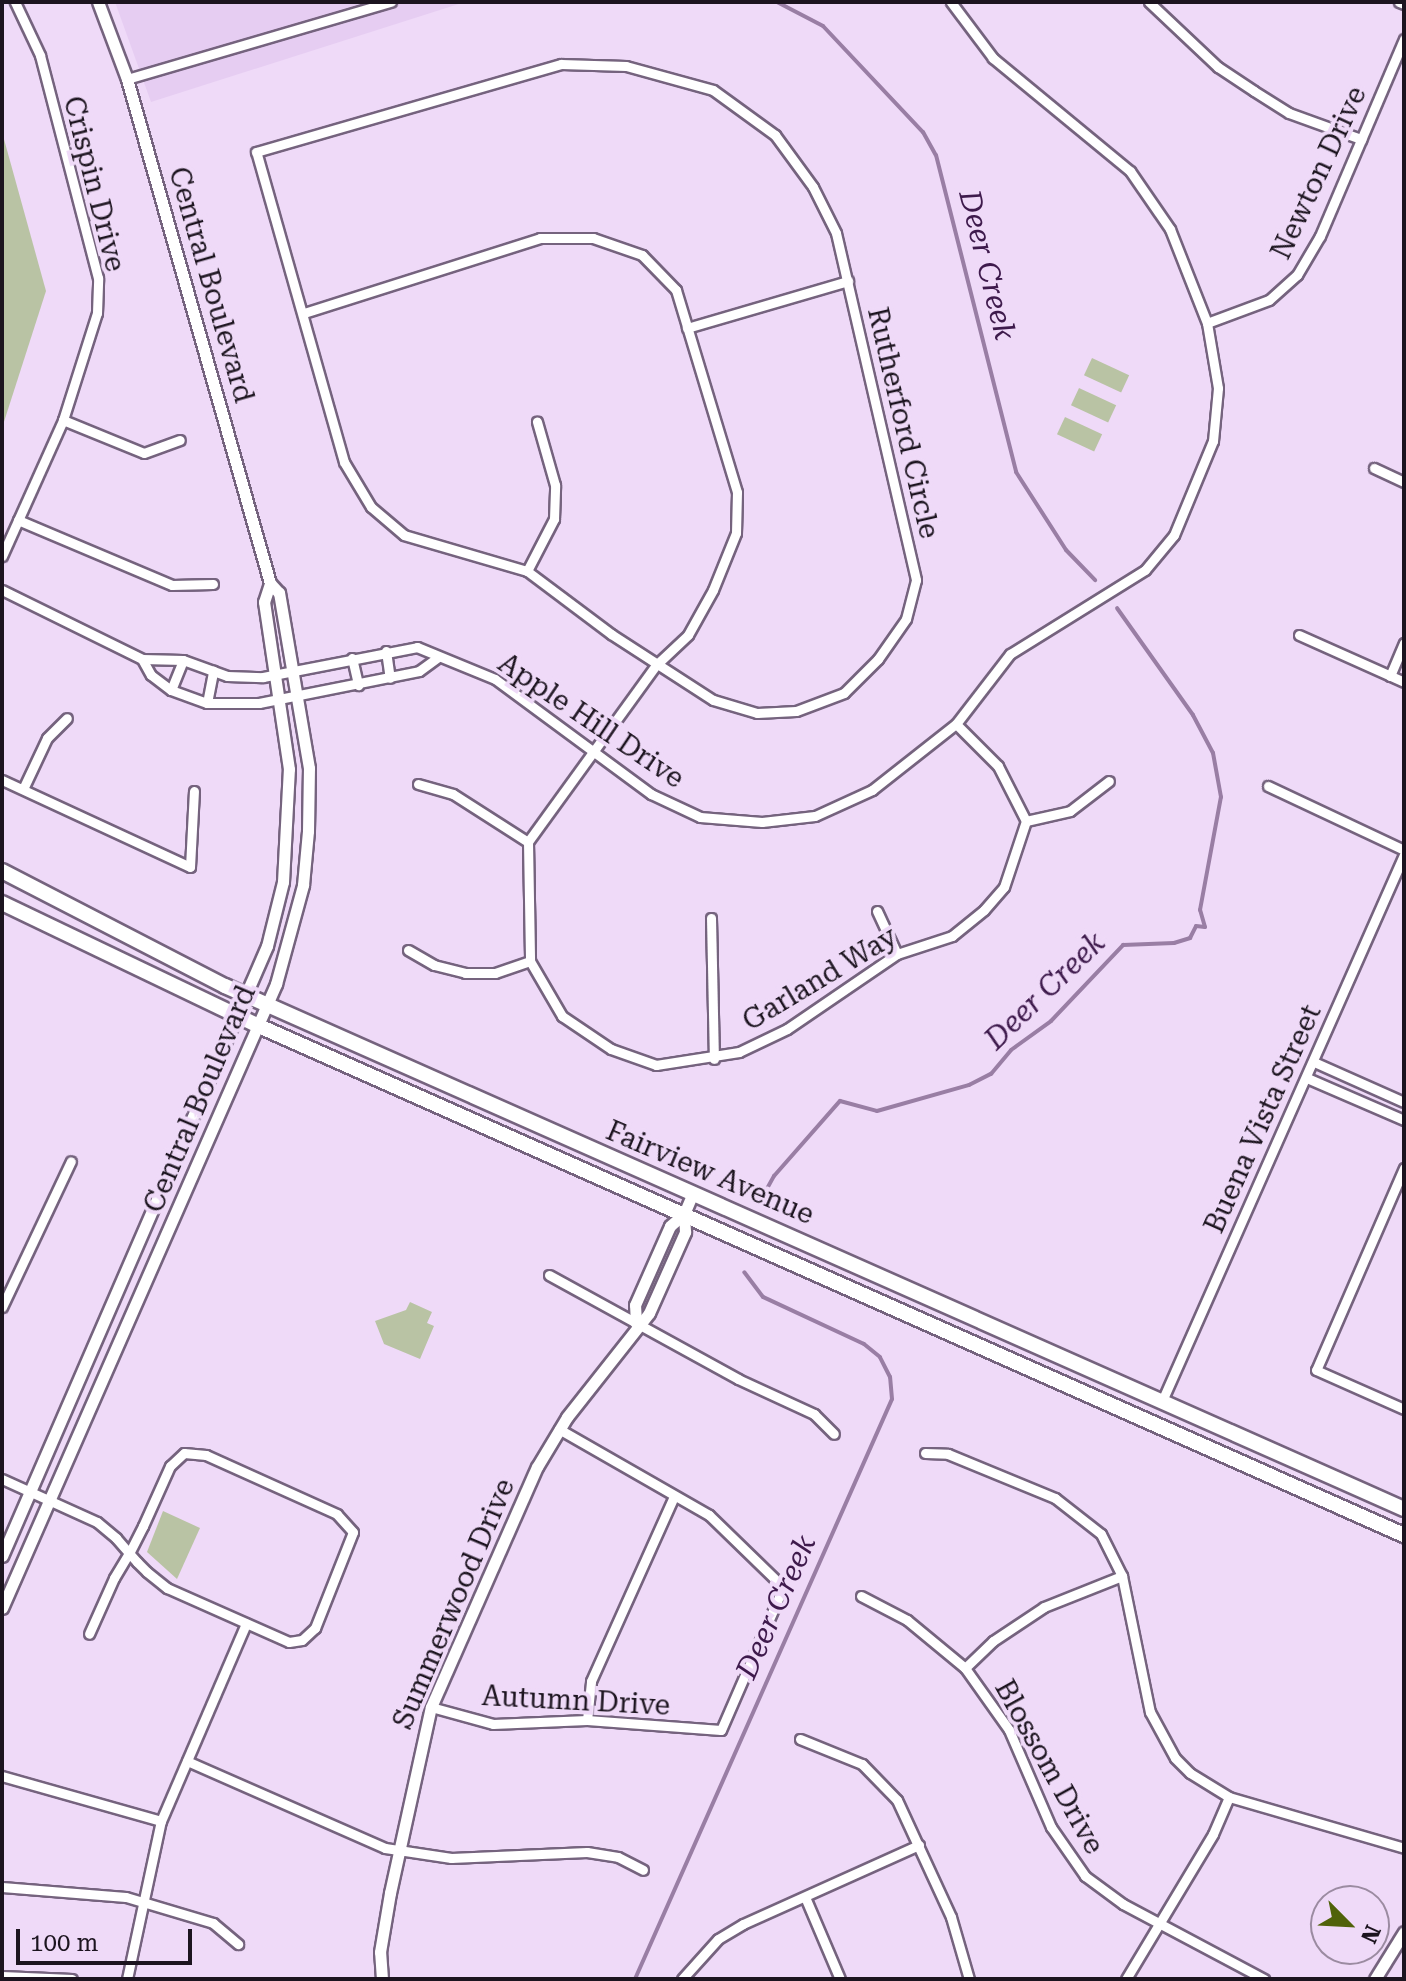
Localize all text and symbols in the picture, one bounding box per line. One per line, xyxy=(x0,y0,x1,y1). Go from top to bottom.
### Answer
street label: Newton Drive xyxy=(1264,81,1374,265)
street label: Crispin Drive xyxy=(56,93,132,275)
street label: Central Boulevard xyxy=(161,163,261,407)
water label: Deer Creek xyxy=(951,186,1023,344)
street label: Rutherford Circle xyxy=(860,304,946,542)
street label: Apple Hill Drive xyxy=(492,646,690,796)
street label: Garland Way xyxy=(737,920,903,1038)
water label: Deer Creek xyxy=(977,925,1113,1057)
street label: Central Boulevard xyxy=(137,980,263,1218)
street label: Buena Vista Street xyxy=(1198,1000,1328,1238)
street label: Fairview Avenue xyxy=(601,1114,819,1232)
street label: Summerwood Drive xyxy=(386,1474,522,1734)
water label: Deer Creek xyxy=(728,1530,824,1684)
street label: Blossom Drive xyxy=(987,1674,1111,1860)
street label: Autumn Drive xyxy=(481,1679,671,1723)
north arrow xyxy=(1310,1885,1390,1965)
scale bar xyxy=(20,1913,196,1963)
text: N xyxy=(1356,1921,1385,1947)
text: 100 m xyxy=(30,1929,98,1957)

